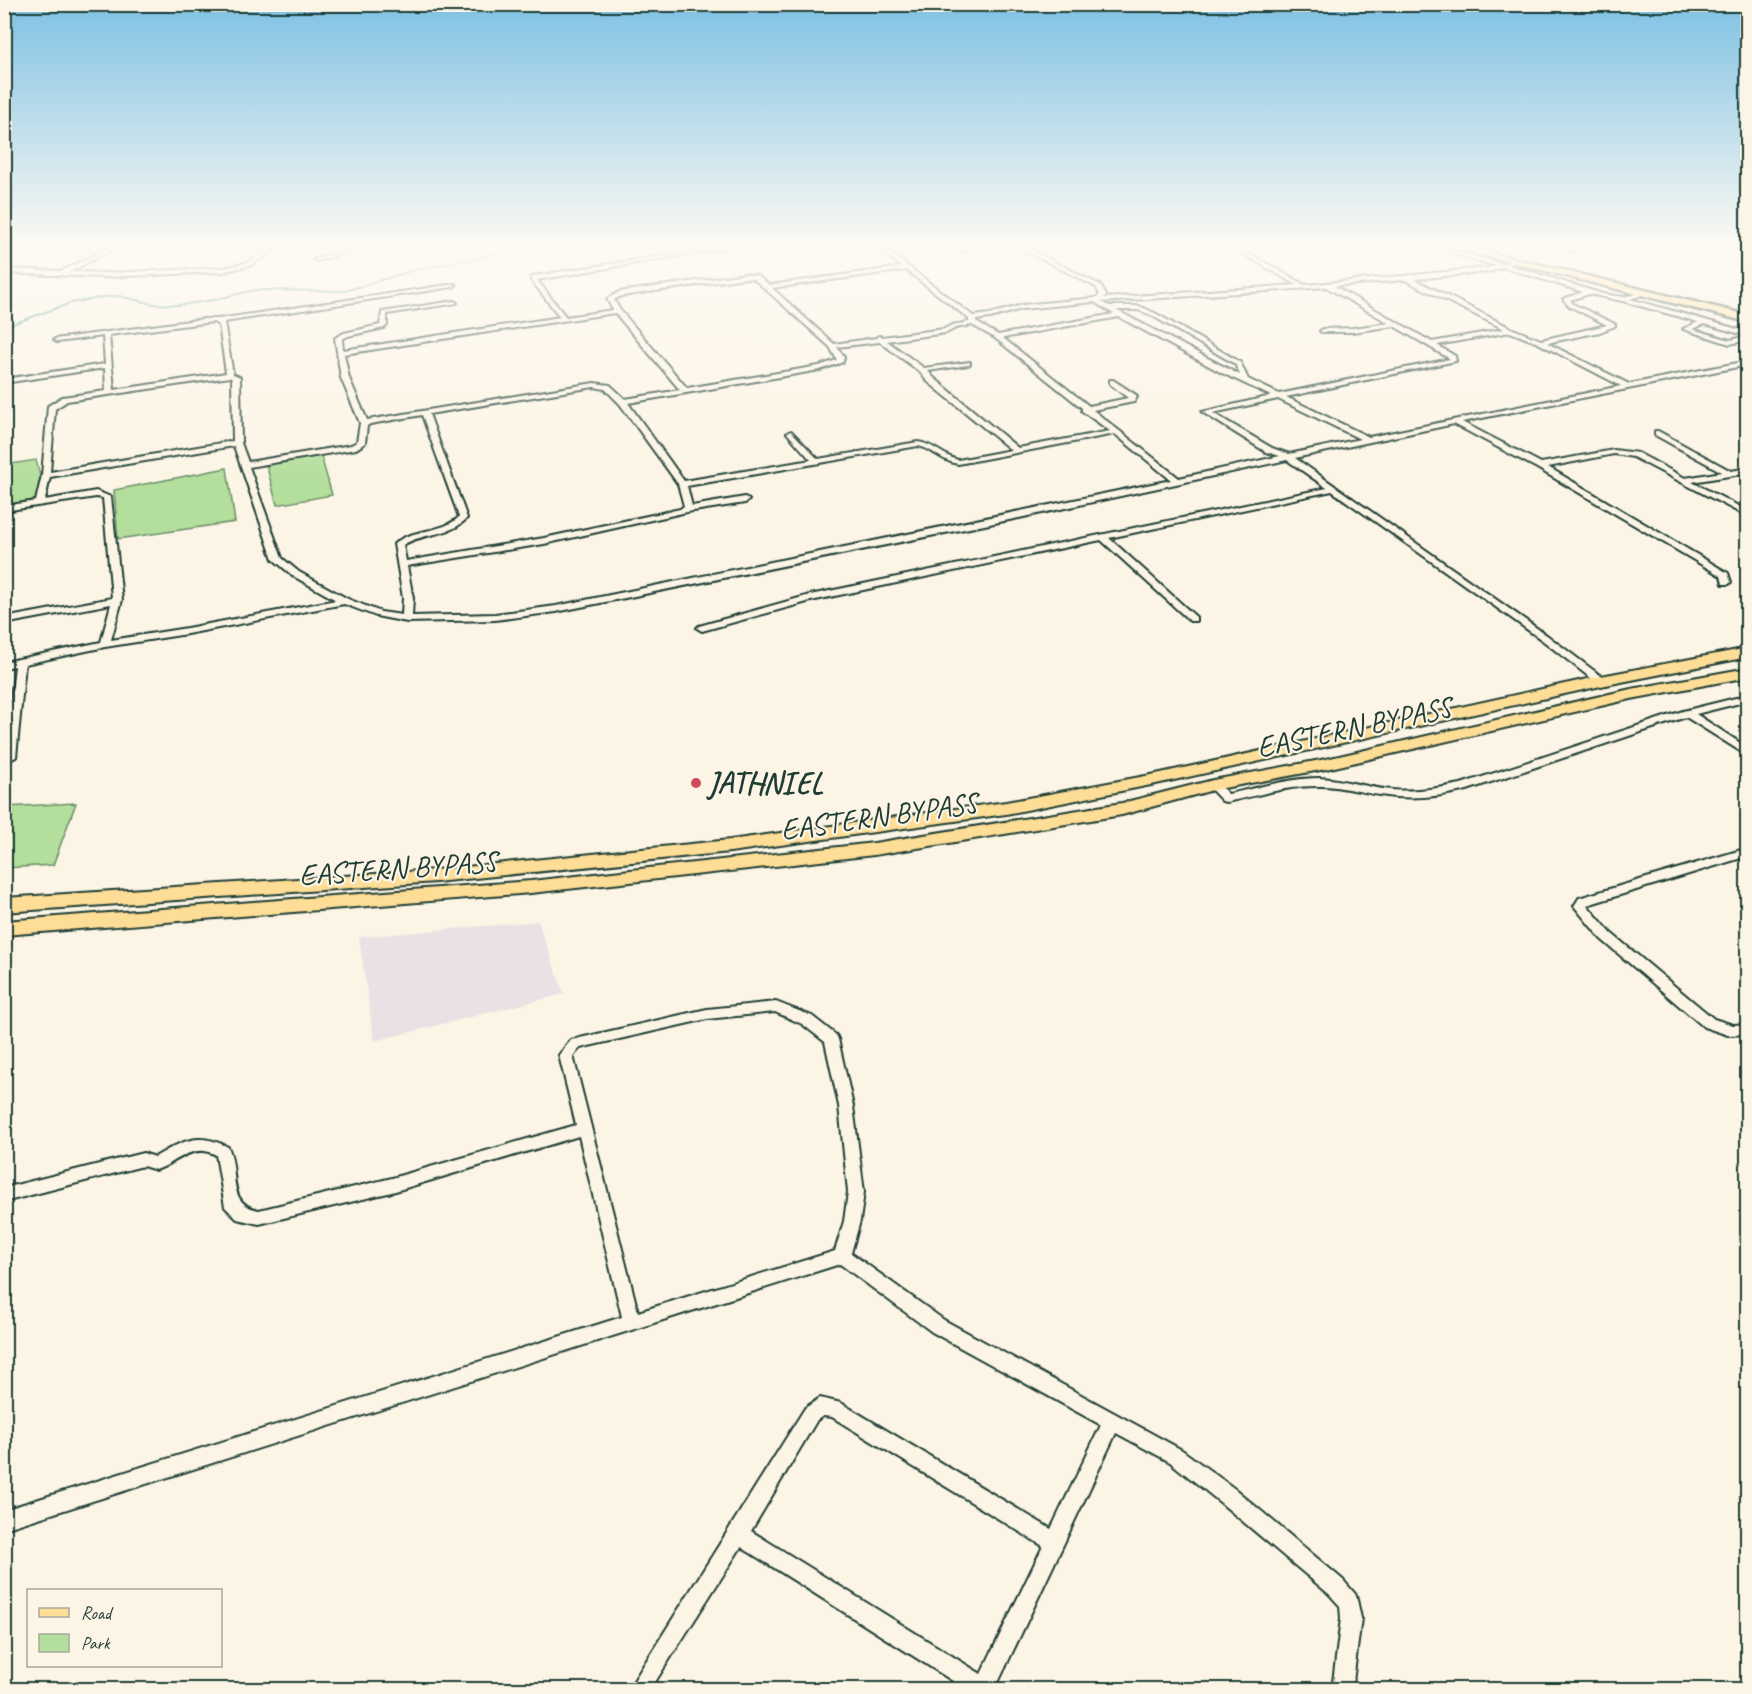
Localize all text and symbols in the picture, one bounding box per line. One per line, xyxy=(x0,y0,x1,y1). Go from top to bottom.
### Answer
street label: EASTERN BYPASS xyxy=(1253,687,1459,766)
place label: JATHNIEL xyxy=(706,764,824,802)
marker: JATHNIEL xyxy=(689,776,703,790)
street label: EASTERN BYPASS xyxy=(778,783,984,849)
street label: EASTERN BYPASS xyxy=(298,842,503,894)
legend xyxy=(27,1589,222,1667)
text: Road xyxy=(81,1602,114,1624)
text: Park xyxy=(81,1632,111,1654)

